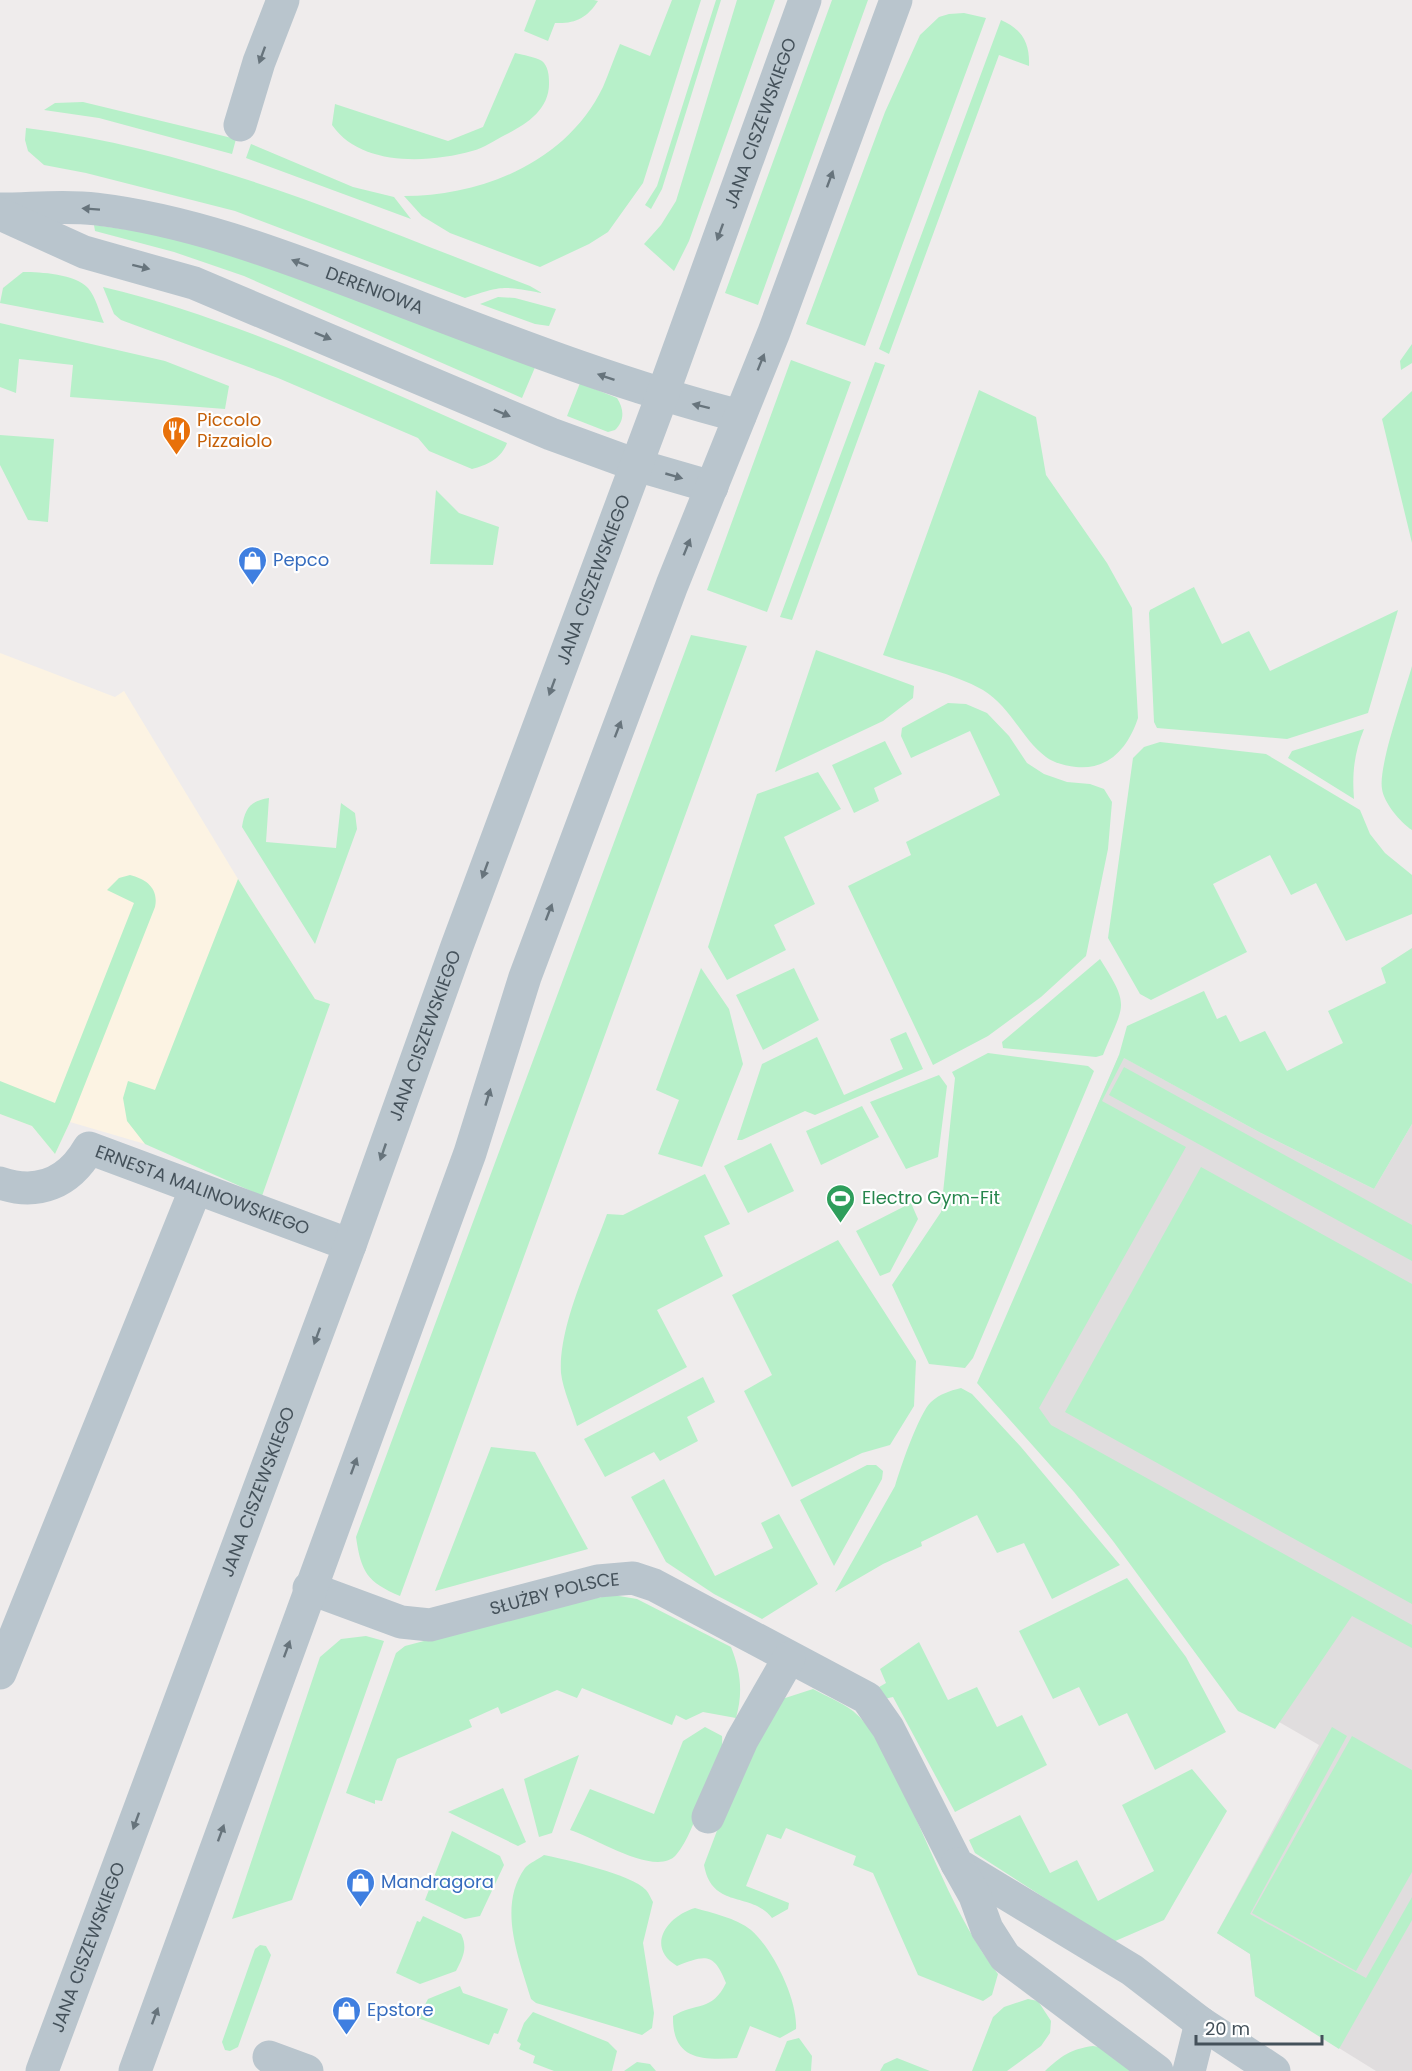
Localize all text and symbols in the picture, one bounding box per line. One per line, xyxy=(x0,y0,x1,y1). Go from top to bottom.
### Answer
street label: JANA CISZEWSKIEGO xyxy=(718,34,802,212)
one-way arrow xyxy=(257,46,267,64)
one-way arrow xyxy=(825,170,835,188)
one-way arrow xyxy=(82,205,101,214)
one-way arrow xyxy=(715,224,725,242)
one-way arrow xyxy=(291,257,309,267)
street label: DERENIOWA xyxy=(322,260,427,320)
one-way arrow xyxy=(132,262,150,272)
one-way arrow xyxy=(314,331,332,341)
one-way arrow xyxy=(757,353,767,371)
one-way arrow xyxy=(597,372,615,382)
one-way arrow xyxy=(691,401,710,411)
place label: Piccolo Pizzaiolo xyxy=(197,407,272,453)
one-way arrow xyxy=(493,409,511,418)
restaurant icon: Piccolo Pizzaiolo xyxy=(160,414,192,456)
one-way arrow xyxy=(665,472,683,481)
street label: JANA CISZEWSKIEGO xyxy=(550,491,636,668)
one-way arrow xyxy=(683,538,693,556)
shop icon: Pepco xyxy=(236,544,268,586)
place label: Pepco xyxy=(273,547,329,572)
one-way arrow xyxy=(547,678,557,696)
one-way arrow xyxy=(613,720,623,738)
one-way arrow xyxy=(480,861,489,879)
one-way arrow xyxy=(545,903,555,921)
street label: JANA CISZEWSKIEGO xyxy=(382,946,467,1124)
one-way arrow xyxy=(483,1088,493,1106)
street label: ERNESTA MALINOWSKIEGO xyxy=(92,1138,313,1241)
one-way arrow xyxy=(378,1143,388,1161)
sports icon: Electro Gym-Fit xyxy=(825,1182,857,1224)
place label: Electro Gym-Fit xyxy=(862,1185,1000,1210)
one-way arrow xyxy=(311,1327,321,1345)
street label: JANA CISZEWSKIEGO xyxy=(214,1403,301,1580)
one-way arrow xyxy=(350,1457,360,1475)
street label: SŁUŻBY POLSCE xyxy=(487,1566,620,1621)
one-way arrow xyxy=(283,1640,293,1658)
one-way arrow xyxy=(130,1813,140,1831)
one-way arrow xyxy=(216,1823,226,1841)
street label: JANA CISZEWSKIEGO xyxy=(44,1858,131,2036)
shop icon: Mandragora xyxy=(344,1866,376,1908)
place label: Mandragora xyxy=(381,1869,494,1894)
shop icon: Epstore xyxy=(330,1994,362,2036)
place label: Epstore xyxy=(367,1997,434,2022)
one-way arrow xyxy=(150,2007,160,2025)
scale bar xyxy=(1196,2008,1322,2046)
text: 20 m xyxy=(1205,2016,1250,2041)

